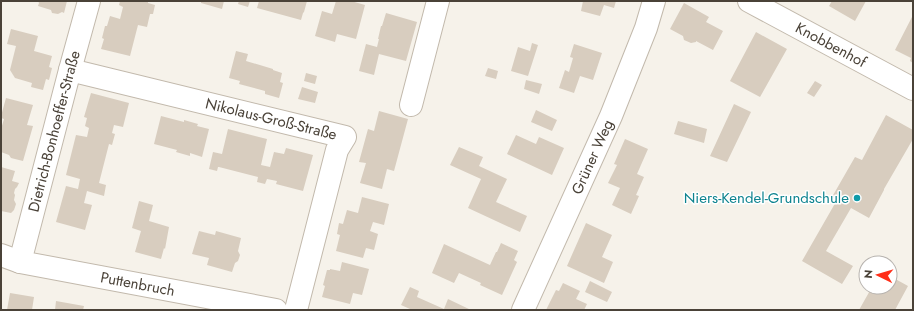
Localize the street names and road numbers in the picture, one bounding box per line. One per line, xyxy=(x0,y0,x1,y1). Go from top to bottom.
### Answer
street label: Knobbenhof xyxy=(792,17,871,73)
street label: Dietrich-Bonhoeffer-Straße xyxy=(22,48,86,215)
street label: Nikolaus-Groß-Straße xyxy=(203,92,339,146)
street label: Grüner Weg xyxy=(566,116,619,198)
street label: Puttenbruch xyxy=(99,266,177,302)

